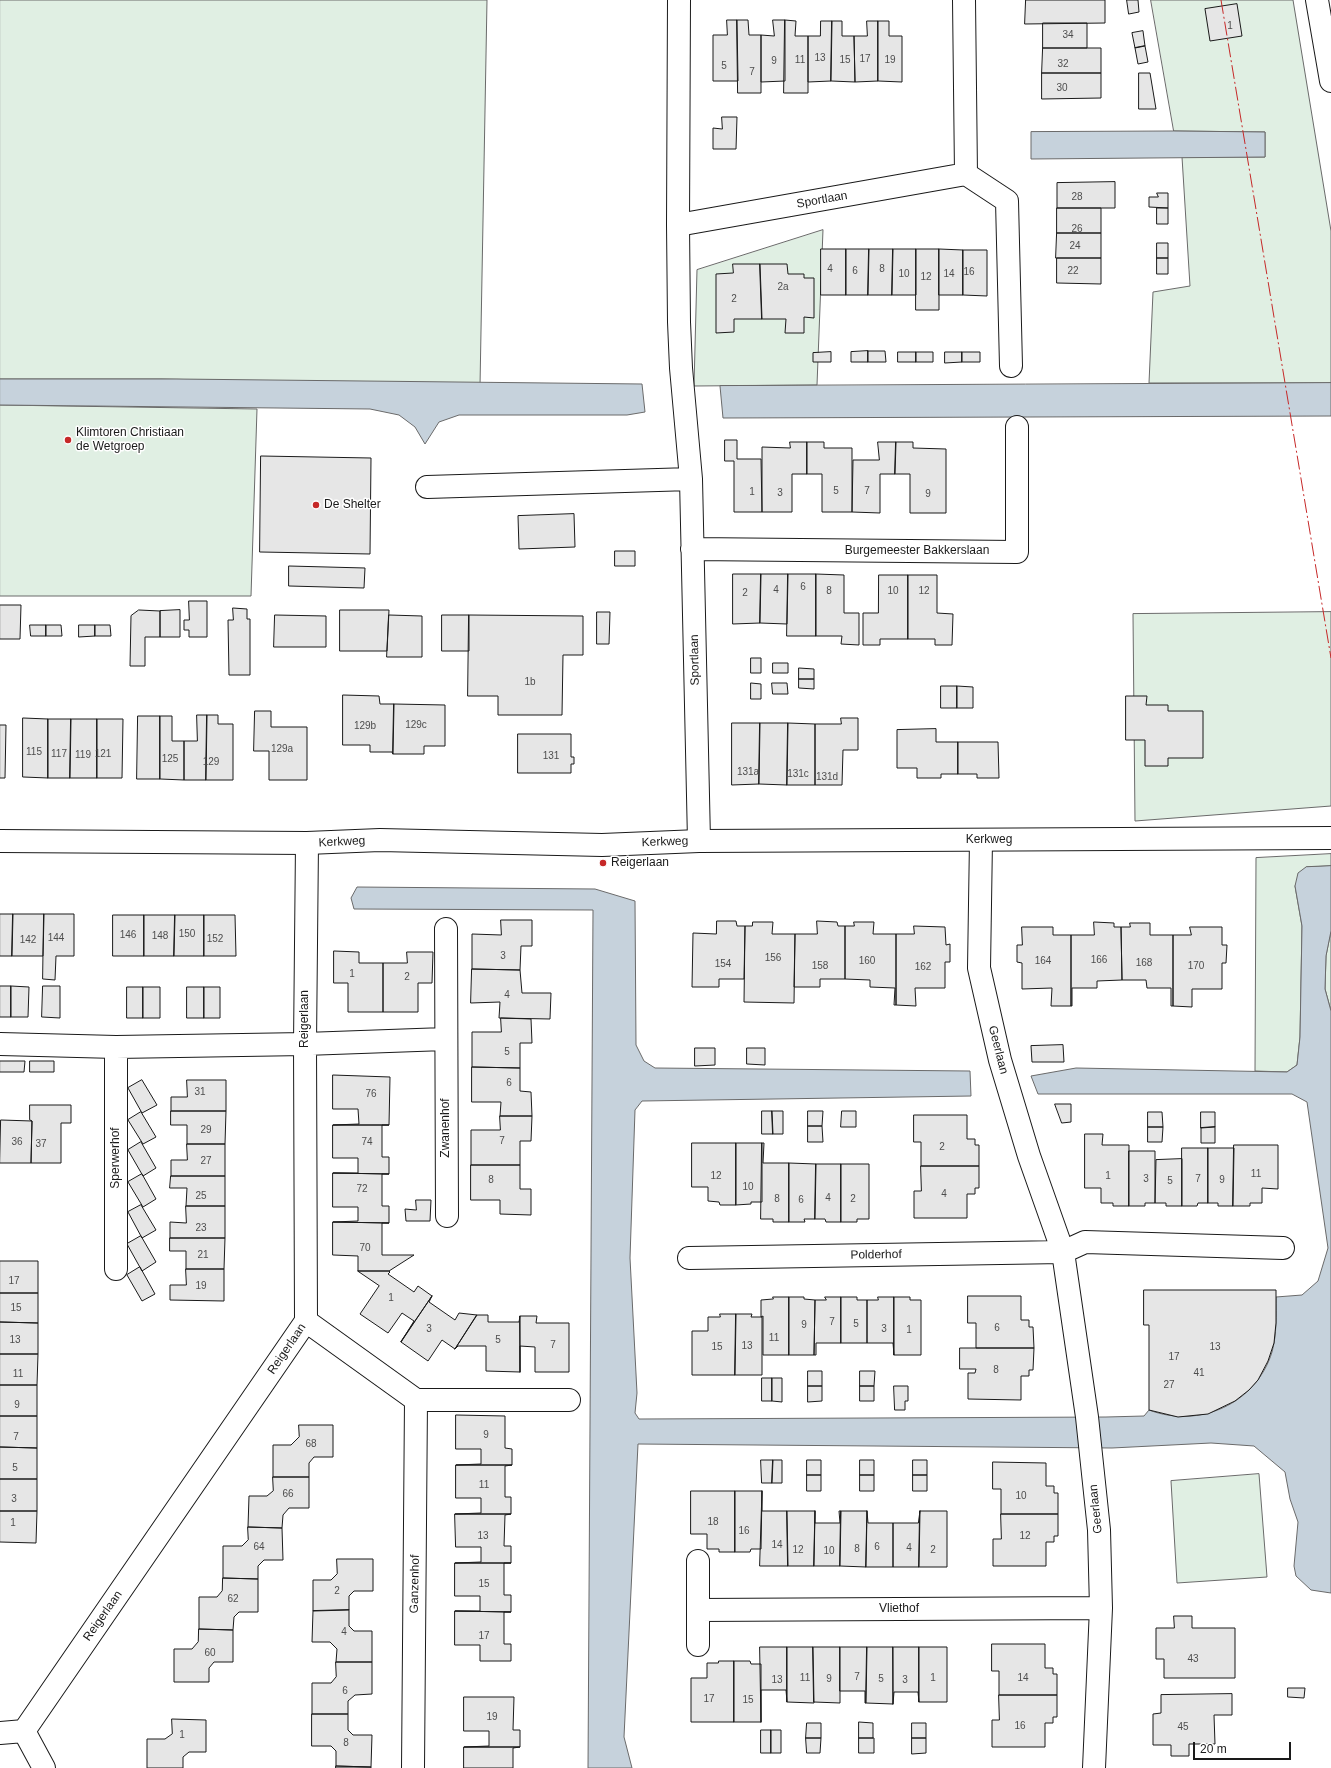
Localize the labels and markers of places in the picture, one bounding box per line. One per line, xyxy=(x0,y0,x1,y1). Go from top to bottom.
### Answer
place label: Klimtoren Christiaan de Wetgroep xyxy=(76,426,184,454)
marker: Klimtoren Christiaan de Wetgroep xyxy=(63,435,73,445)
place label: De Shelter xyxy=(324,498,381,512)
marker: De Shelter xyxy=(311,500,321,510)
place label: Reigerlaan xyxy=(611,856,669,870)
marker: Reigerlaan xyxy=(598,858,608,868)

